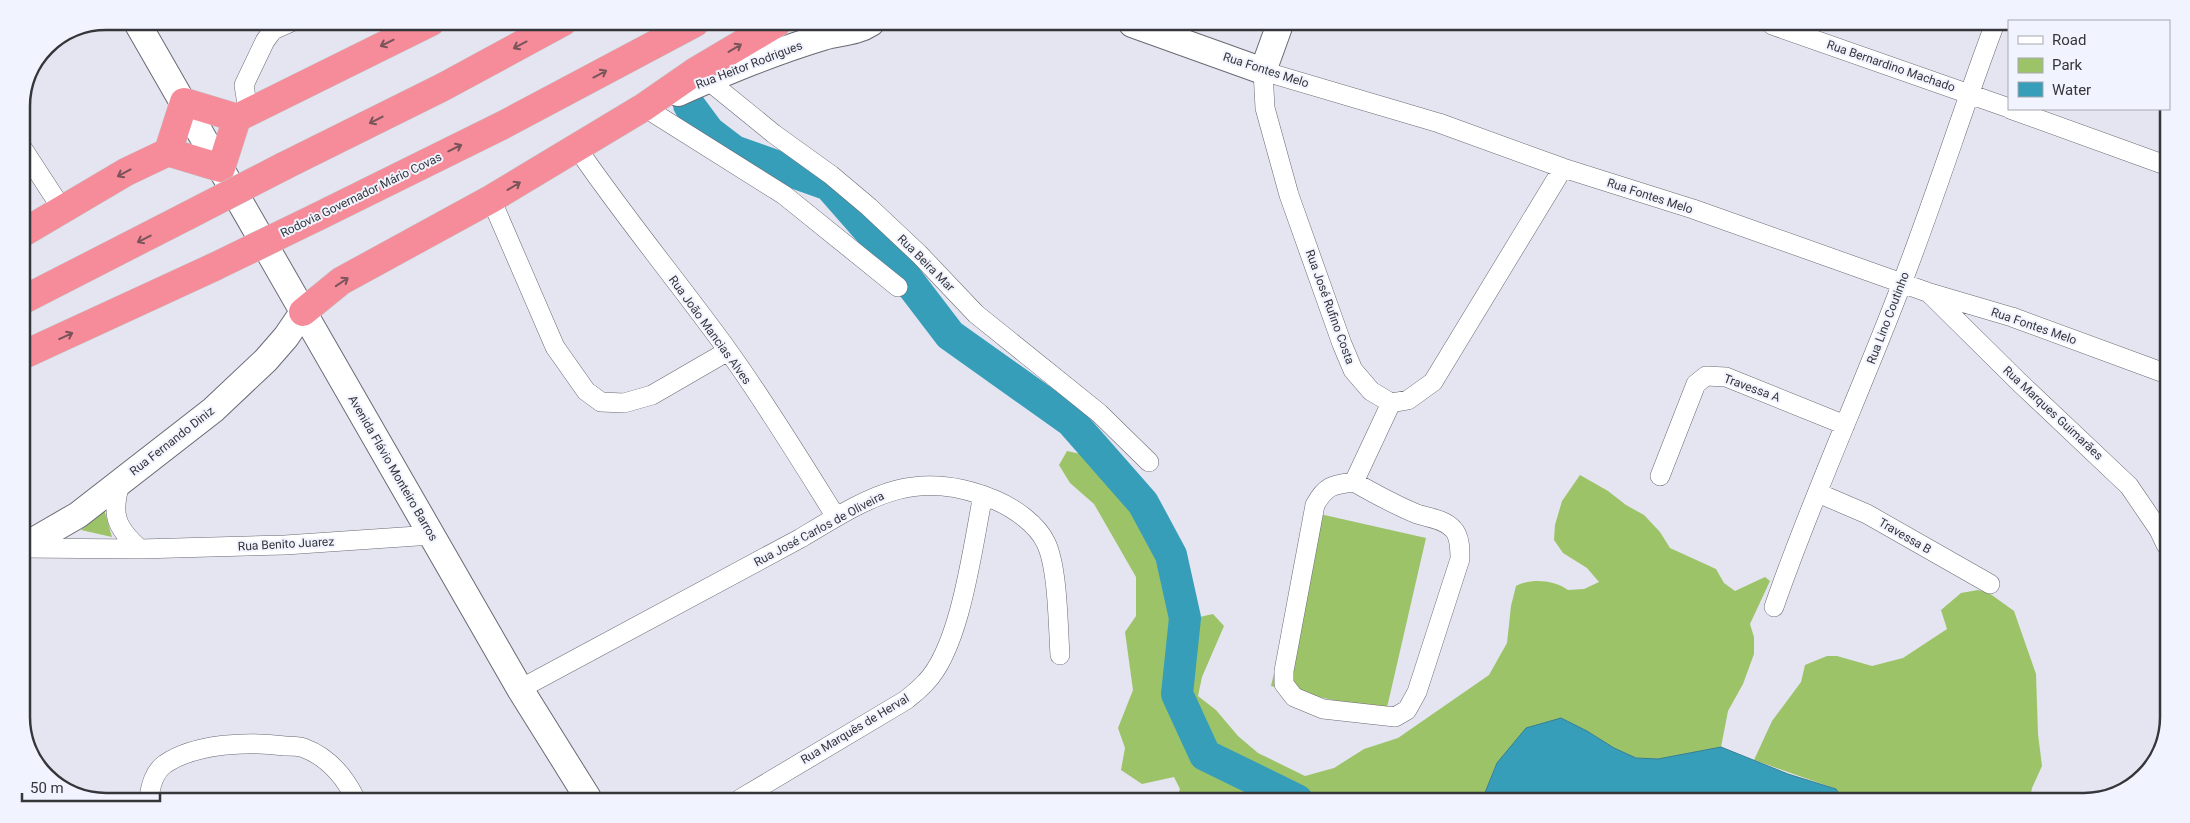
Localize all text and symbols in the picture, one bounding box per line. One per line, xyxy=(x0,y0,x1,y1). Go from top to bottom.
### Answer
legend xyxy=(2008,20,2170,110)
text: Road xyxy=(2052,31,2086,49)
street label: Rua Bernardino Machado xyxy=(1825,37,1957,95)
street label: Rua Heitor Rodrigues xyxy=(694,38,804,92)
one-way arrow xyxy=(380,39,395,49)
one-way arrow xyxy=(513,40,528,50)
one-way arrow xyxy=(727,42,741,52)
street label: Rua Fontes Melo xyxy=(1221,50,1311,91)
text: Park xyxy=(2052,56,2083,74)
one-way arrow xyxy=(592,69,607,78)
text: Water xyxy=(2052,81,2091,99)
one-way arrow xyxy=(369,116,384,125)
one-way arrow xyxy=(447,143,462,153)
street label: Rodovia Governador Mário Covas xyxy=(278,150,444,240)
one-way arrow xyxy=(117,168,132,178)
street label: Rua Fontes Melo xyxy=(1605,176,1695,217)
one-way arrow xyxy=(506,180,520,190)
street label: Rua Beira Mar xyxy=(895,232,957,294)
one-way arrow xyxy=(137,235,152,244)
street label: Rua José Rufino Costa xyxy=(1303,248,1357,366)
street label: Rua Lino Coutinho xyxy=(1864,270,1912,366)
street label: Rua João Mancias Alves xyxy=(666,273,754,387)
one-way arrow xyxy=(334,277,348,287)
street label: Rua Fontes Melo xyxy=(1989,305,2079,347)
one-way arrow xyxy=(58,330,73,340)
street label: Rua Marques Guimarães xyxy=(2000,363,2106,463)
street label: Travessa A xyxy=(1722,371,1782,405)
street label: Avenida Flávio Monteiro Barros xyxy=(345,393,441,543)
street label: Rua Fernando Diniz xyxy=(127,404,217,478)
street label: Rua José Carlos de Oliveira xyxy=(752,489,886,569)
street label: Travessa B xyxy=(1876,515,1934,557)
street label: Rua Benito Juarez xyxy=(237,534,335,554)
street label: Rua Marquês de Herval xyxy=(798,691,912,767)
scale bar xyxy=(22,770,160,802)
text: 50 m xyxy=(30,779,64,797)

